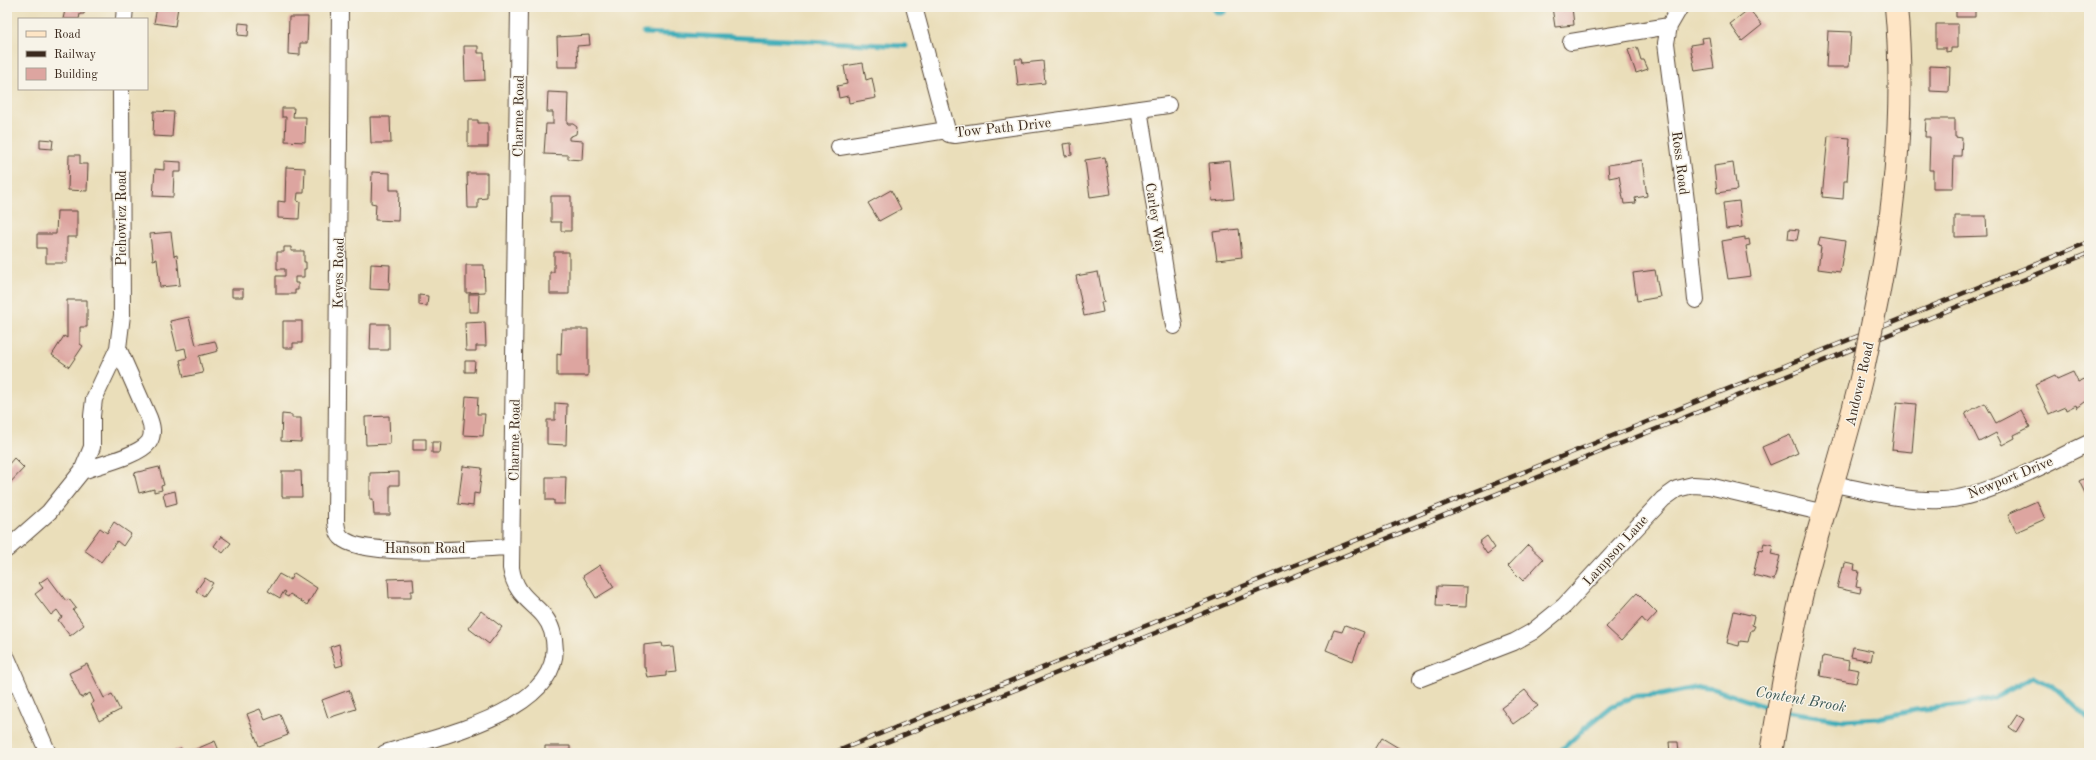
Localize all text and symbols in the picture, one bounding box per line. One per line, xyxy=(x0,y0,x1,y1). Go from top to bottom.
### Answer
legend xyxy=(18,18,148,90)
text: Road xyxy=(54,29,81,41)
text: Railway xyxy=(54,49,97,61)
text: Building xyxy=(54,69,98,81)
street label: Charme Road xyxy=(511,75,527,157)
street label: Tow Path Drive xyxy=(954,116,1052,140)
street label: Ross Road xyxy=(1669,130,1691,196)
street label: Pichowicz Road xyxy=(115,170,129,266)
street label: Carley Way xyxy=(1143,182,1168,255)
street label: Keyes Road xyxy=(331,237,347,309)
street label: Andover Road xyxy=(1843,341,1876,428)
street label: Charme Road xyxy=(507,399,523,481)
street label: Newport Drive xyxy=(1966,454,2055,501)
street label: Lampson Lane xyxy=(1581,513,1651,589)
street label: Hanson Road xyxy=(384,542,466,556)
water label: Content Brook xyxy=(1754,685,1847,716)

